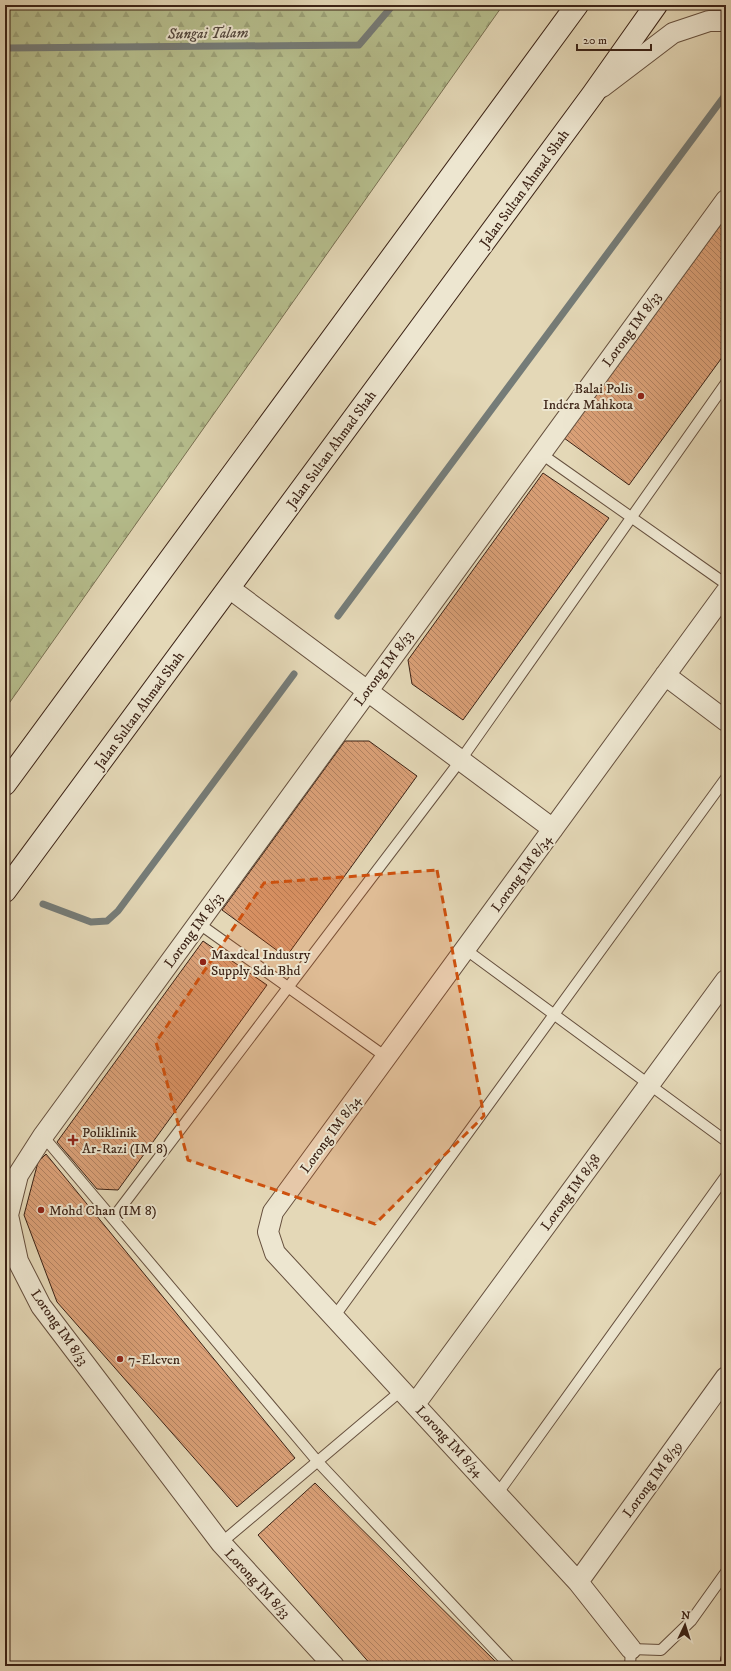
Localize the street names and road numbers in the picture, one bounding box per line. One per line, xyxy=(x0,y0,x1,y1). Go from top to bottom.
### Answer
street label: Jalan Sultan Ahmad Shah xyxy=(475,126,574,253)
street label: Lorong IM 8/33 xyxy=(598,288,665,371)
street label: Jalan Sultan Ahmad Shah xyxy=(282,387,381,514)
street label: Lorong IM 8/33 xyxy=(350,627,417,710)
street label: Jalan Sultan Ahmad Shah xyxy=(90,648,189,775)
street label: Lorong IM 8/34 xyxy=(488,830,557,916)
street label: Lorong IM 8/33 xyxy=(160,889,227,972)
street label: Lorong IM 8/34 xyxy=(297,1091,366,1177)
street label: Lorong IM 8/38 xyxy=(537,1151,605,1235)
street label: Lorong IM 8/33 xyxy=(26,1286,92,1369)
street label: Lorong IM 8/34 xyxy=(411,1402,488,1482)
street label: Lorong IM 8/39 xyxy=(619,1438,687,1522)
street label: Lorong IM 8/33 xyxy=(220,1545,294,1622)

